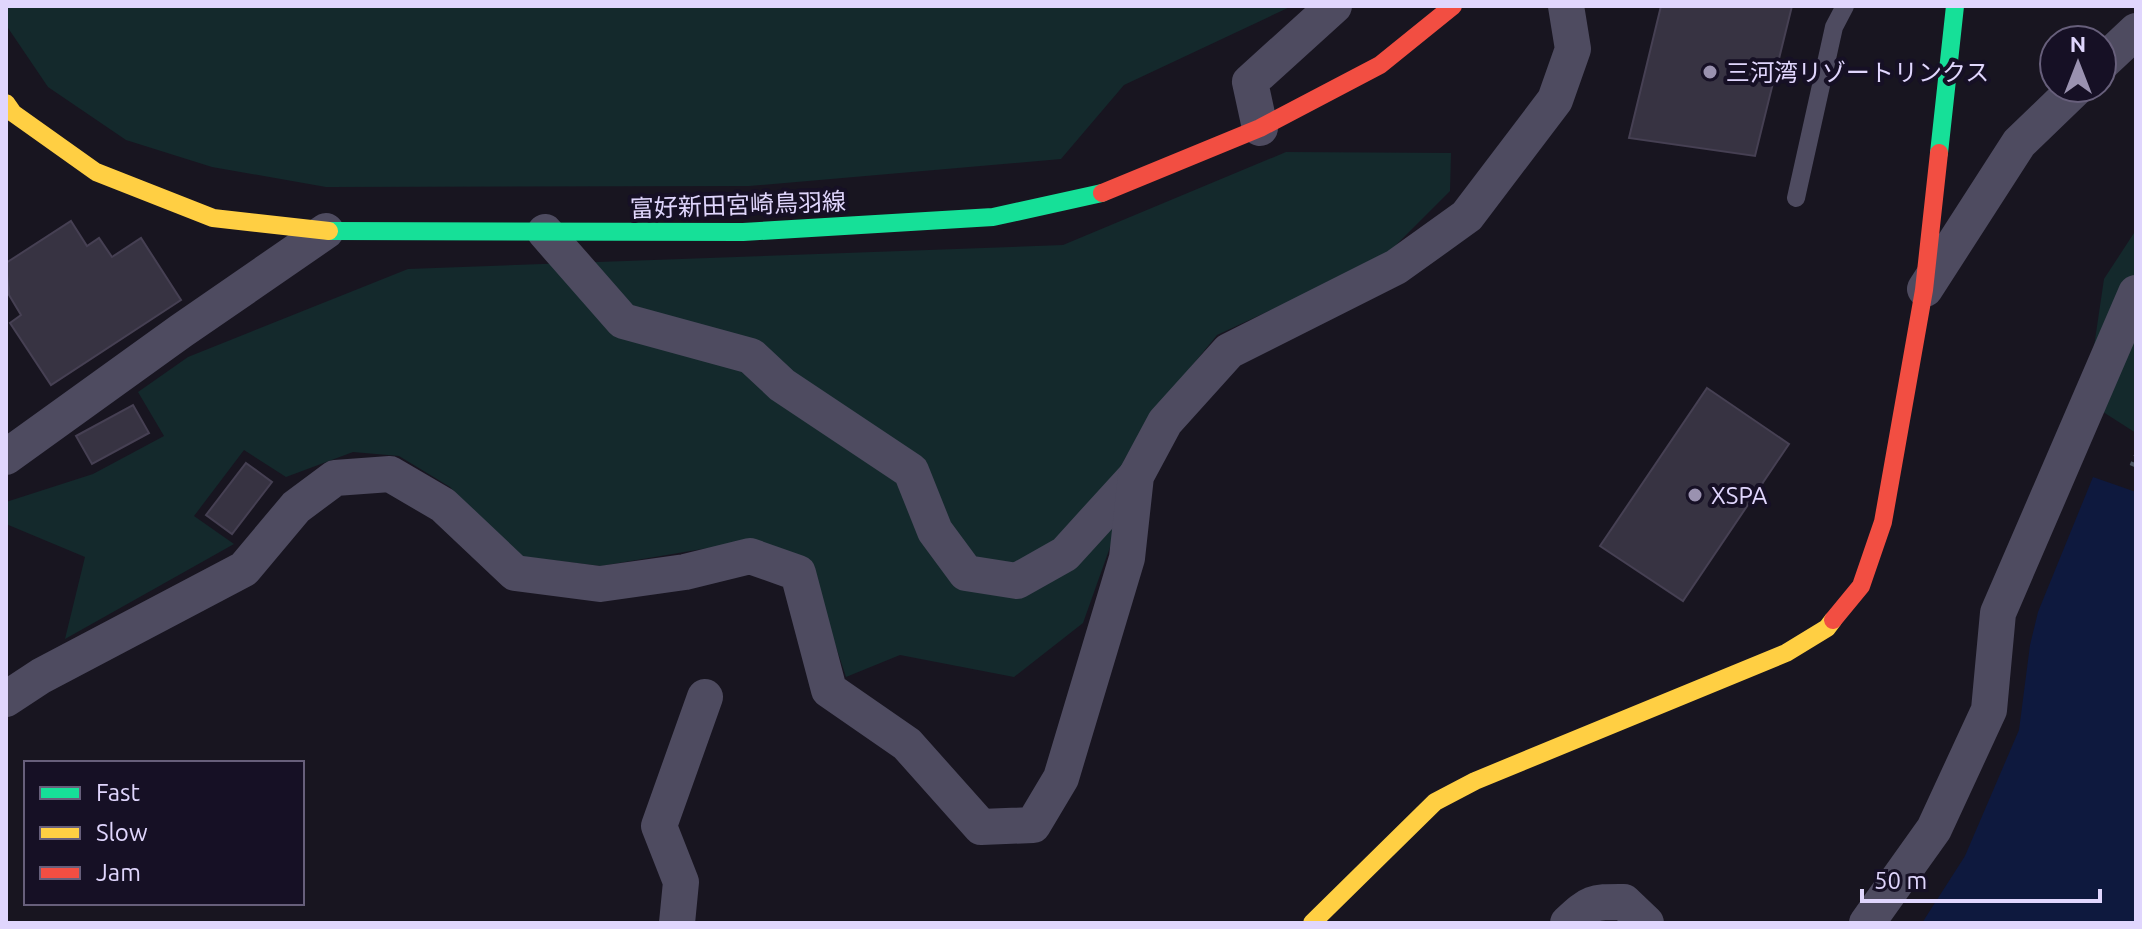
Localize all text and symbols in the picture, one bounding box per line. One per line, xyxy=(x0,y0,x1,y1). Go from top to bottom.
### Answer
north arrow xyxy=(2038,24,2118,104)
text: N xyxy=(2070,31,2086,56)
place label: 三河湾リゾートリンクス xyxy=(1726,59,1989,86)
marker: 三河湾リゾートリンクス xyxy=(1701,63,1719,81)
street label: 富好新田宮崎鳥羽線 xyxy=(630,188,846,222)
place label: XSPA xyxy=(1711,482,1768,509)
marker: XSPA xyxy=(1686,486,1704,504)
legend xyxy=(24,761,304,905)
text: Fast xyxy=(96,779,140,806)
text: Slow xyxy=(96,819,148,846)
scale bar xyxy=(1862,853,2100,903)
text: Jam xyxy=(96,859,141,886)
text: 50 m xyxy=(1874,867,1927,894)

